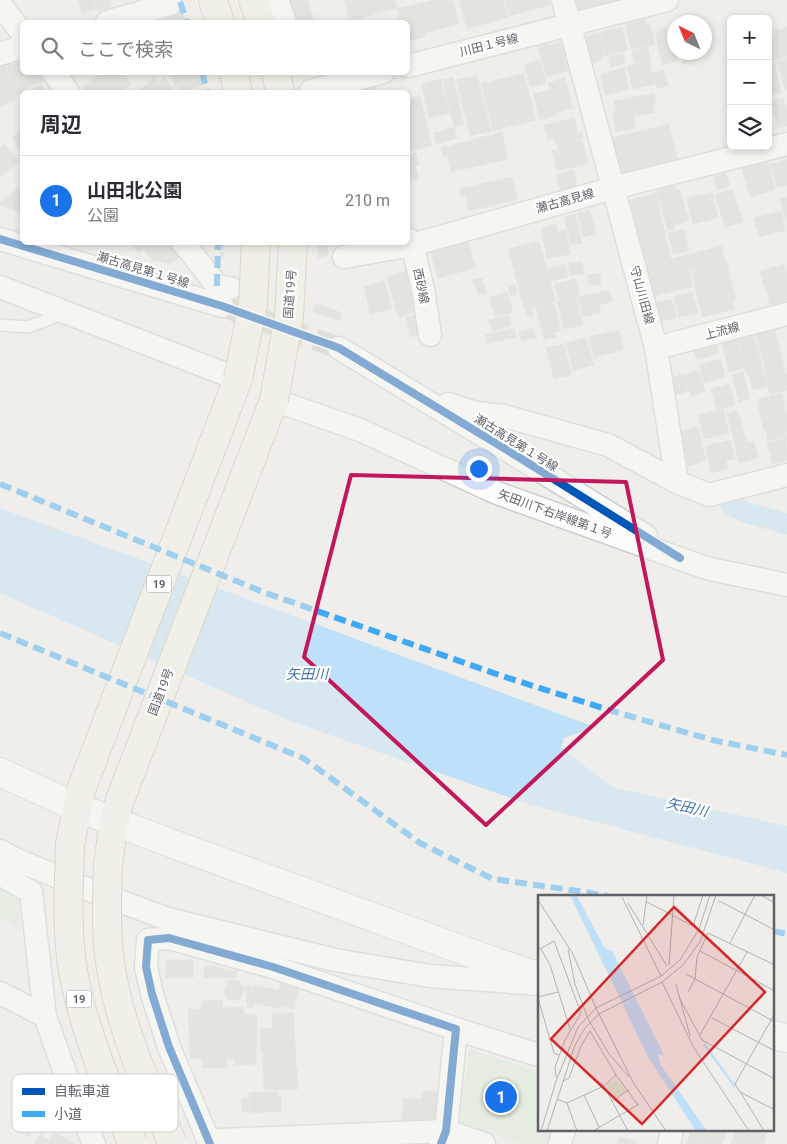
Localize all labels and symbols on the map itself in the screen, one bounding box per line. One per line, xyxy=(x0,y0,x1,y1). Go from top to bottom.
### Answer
north arrow xyxy=(667,15,712,60)
street label: 川田１号線 xyxy=(458,31,520,59)
street label: 瀬古高見線 xyxy=(534,186,596,216)
street label: 瀬古高見第１号線 xyxy=(95,249,191,291)
street label: 守山川田線 xyxy=(627,264,657,326)
street label: 西砂線 xyxy=(410,267,432,305)
street label: 国道19号 xyxy=(281,269,299,319)
street label: 上流線 xyxy=(703,320,741,342)
street label: 瀬古高見第１号線 xyxy=(472,412,560,474)
your location xyxy=(466,456,492,482)
street label: 矢田川下右岸線第１号 xyxy=(496,487,614,541)
road number: 19 xyxy=(146,576,172,592)
street label: 国道19号 xyxy=(146,666,176,718)
water label: 矢田川 xyxy=(286,666,330,682)
water label: 矢田川 xyxy=(665,794,711,820)
inset map xyxy=(538,895,774,1132)
road number: 19 xyxy=(66,991,92,1008)
legend xyxy=(12,1074,178,1132)
pin: 1 xyxy=(485,1078,517,1116)
text: 自転車道 xyxy=(54,1083,110,1099)
text: 小道 xyxy=(54,1106,82,1122)

